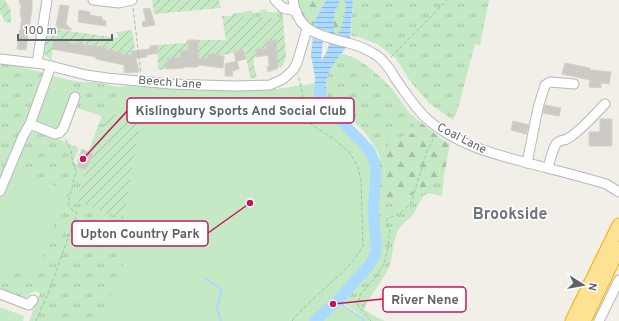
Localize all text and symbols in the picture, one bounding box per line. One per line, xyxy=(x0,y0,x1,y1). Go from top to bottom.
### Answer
scale bar xyxy=(18,16,112,42)
text: 100 m xyxy=(24,23,57,39)
street label: Beech Lane xyxy=(138,73,202,93)
callout: Kislingbury Sports And Social Club xyxy=(127,98,354,123)
text: Kislingbury Sports And Social Club xyxy=(135,104,347,120)
street label: Coal Lane xyxy=(434,120,489,158)
district label: Brookside xyxy=(473,205,547,225)
callout: Upton Country Park xyxy=(72,221,208,246)
text: Upton Country Park xyxy=(80,227,200,243)
north arrow xyxy=(563,265,603,305)
text: N xyxy=(584,282,599,292)
callout: River Nene xyxy=(383,287,466,312)
text: River Nene xyxy=(391,293,459,309)

